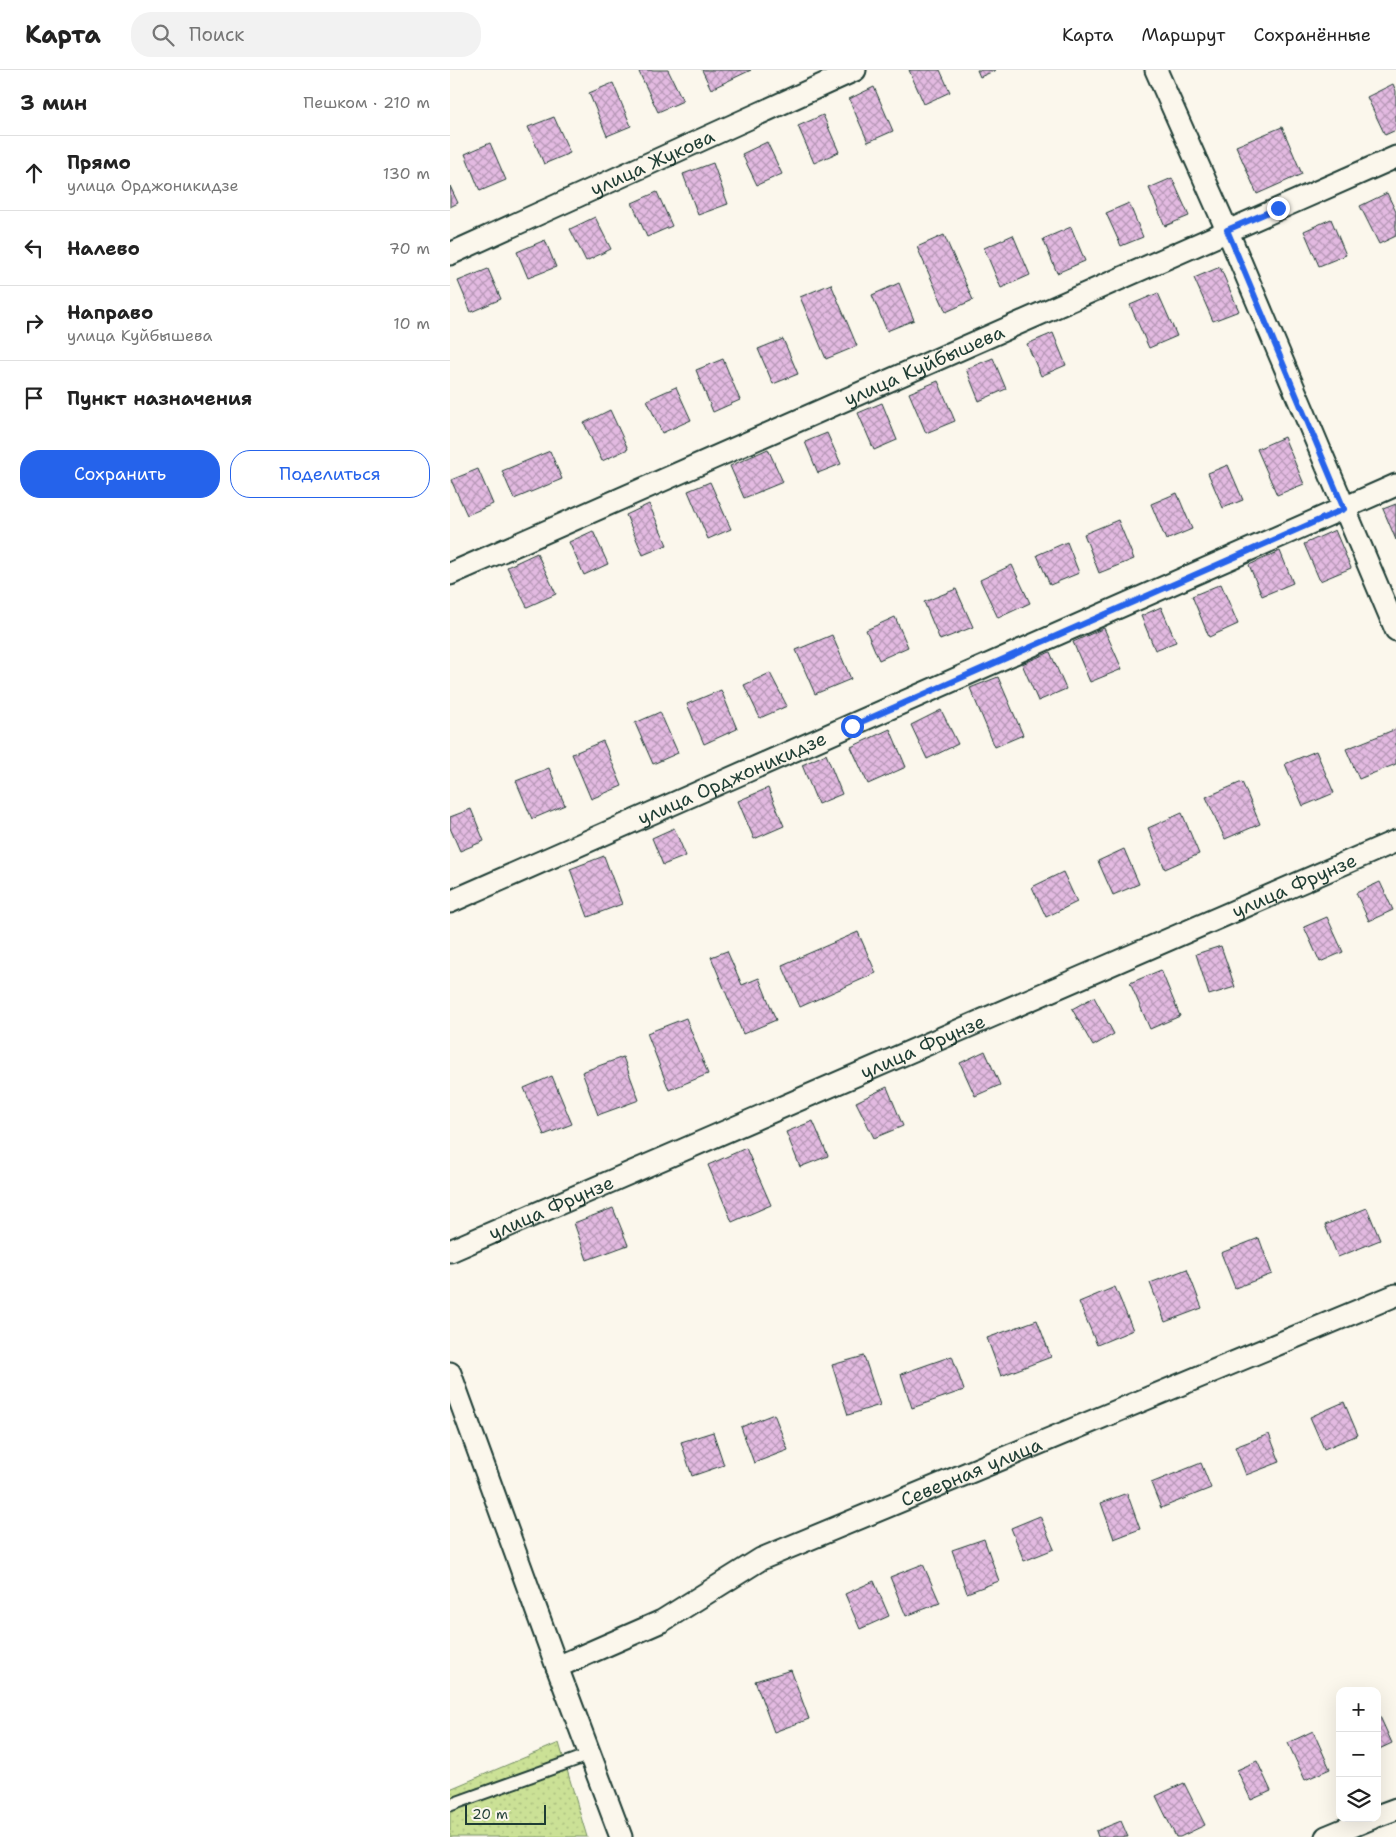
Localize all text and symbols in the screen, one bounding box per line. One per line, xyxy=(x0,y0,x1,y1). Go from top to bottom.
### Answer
search box xyxy=(131,12,481,57)
text: Карта xyxy=(25,19,101,51)
icon: search xyxy=(149,21,177,49)
text: Поиск xyxy=(189,22,244,47)
text: Карта xyxy=(1062,23,1113,47)
text: Маршрут xyxy=(1141,23,1225,47)
text: Сохранённые xyxy=(1253,23,1371,47)
text: 3 мин xyxy=(20,89,87,117)
text: Пешком · 210 m xyxy=(304,92,430,113)
street label: улица Жукова xyxy=(586,124,719,202)
text: Прямо xyxy=(67,150,131,175)
icon: ahead xyxy=(20,159,48,187)
text: 130 m xyxy=(383,163,430,184)
text: улица Орджоникидзе xyxy=(67,175,239,196)
route end xyxy=(1267,197,1290,220)
icon: left xyxy=(20,234,48,262)
text: Налево xyxy=(67,236,140,261)
text: 70 m xyxy=(389,238,430,259)
text: Направо xyxy=(67,300,153,325)
icon: right xyxy=(20,309,48,337)
text: 10 m xyxy=(393,313,430,334)
street label: улица Куйбышева xyxy=(840,319,1008,412)
text: улица Куйбышева xyxy=(67,325,212,346)
icon: arrive xyxy=(20,384,48,412)
text: Пункт назначения xyxy=(67,386,252,411)
button: Сохранить xyxy=(20,450,220,498)
button: Поделиться xyxy=(230,450,430,498)
route start xyxy=(841,715,864,738)
street label: улица Орджоникидзе xyxy=(634,726,830,831)
street label: улица Фрунзе xyxy=(1228,848,1361,924)
street label: улица Фрунзе xyxy=(856,1009,989,1085)
street label: улица Фрунзе xyxy=(485,1170,617,1246)
street label: Северная улица xyxy=(897,1432,1046,1513)
map controls xyxy=(1336,1687,1381,1822)
button: + xyxy=(1336,1687,1381,1732)
button: − xyxy=(1336,1732,1381,1777)
button: layers xyxy=(1336,1777,1381,1822)
scale bar xyxy=(465,1802,546,1825)
text: 20 m xyxy=(472,1805,508,1823)

